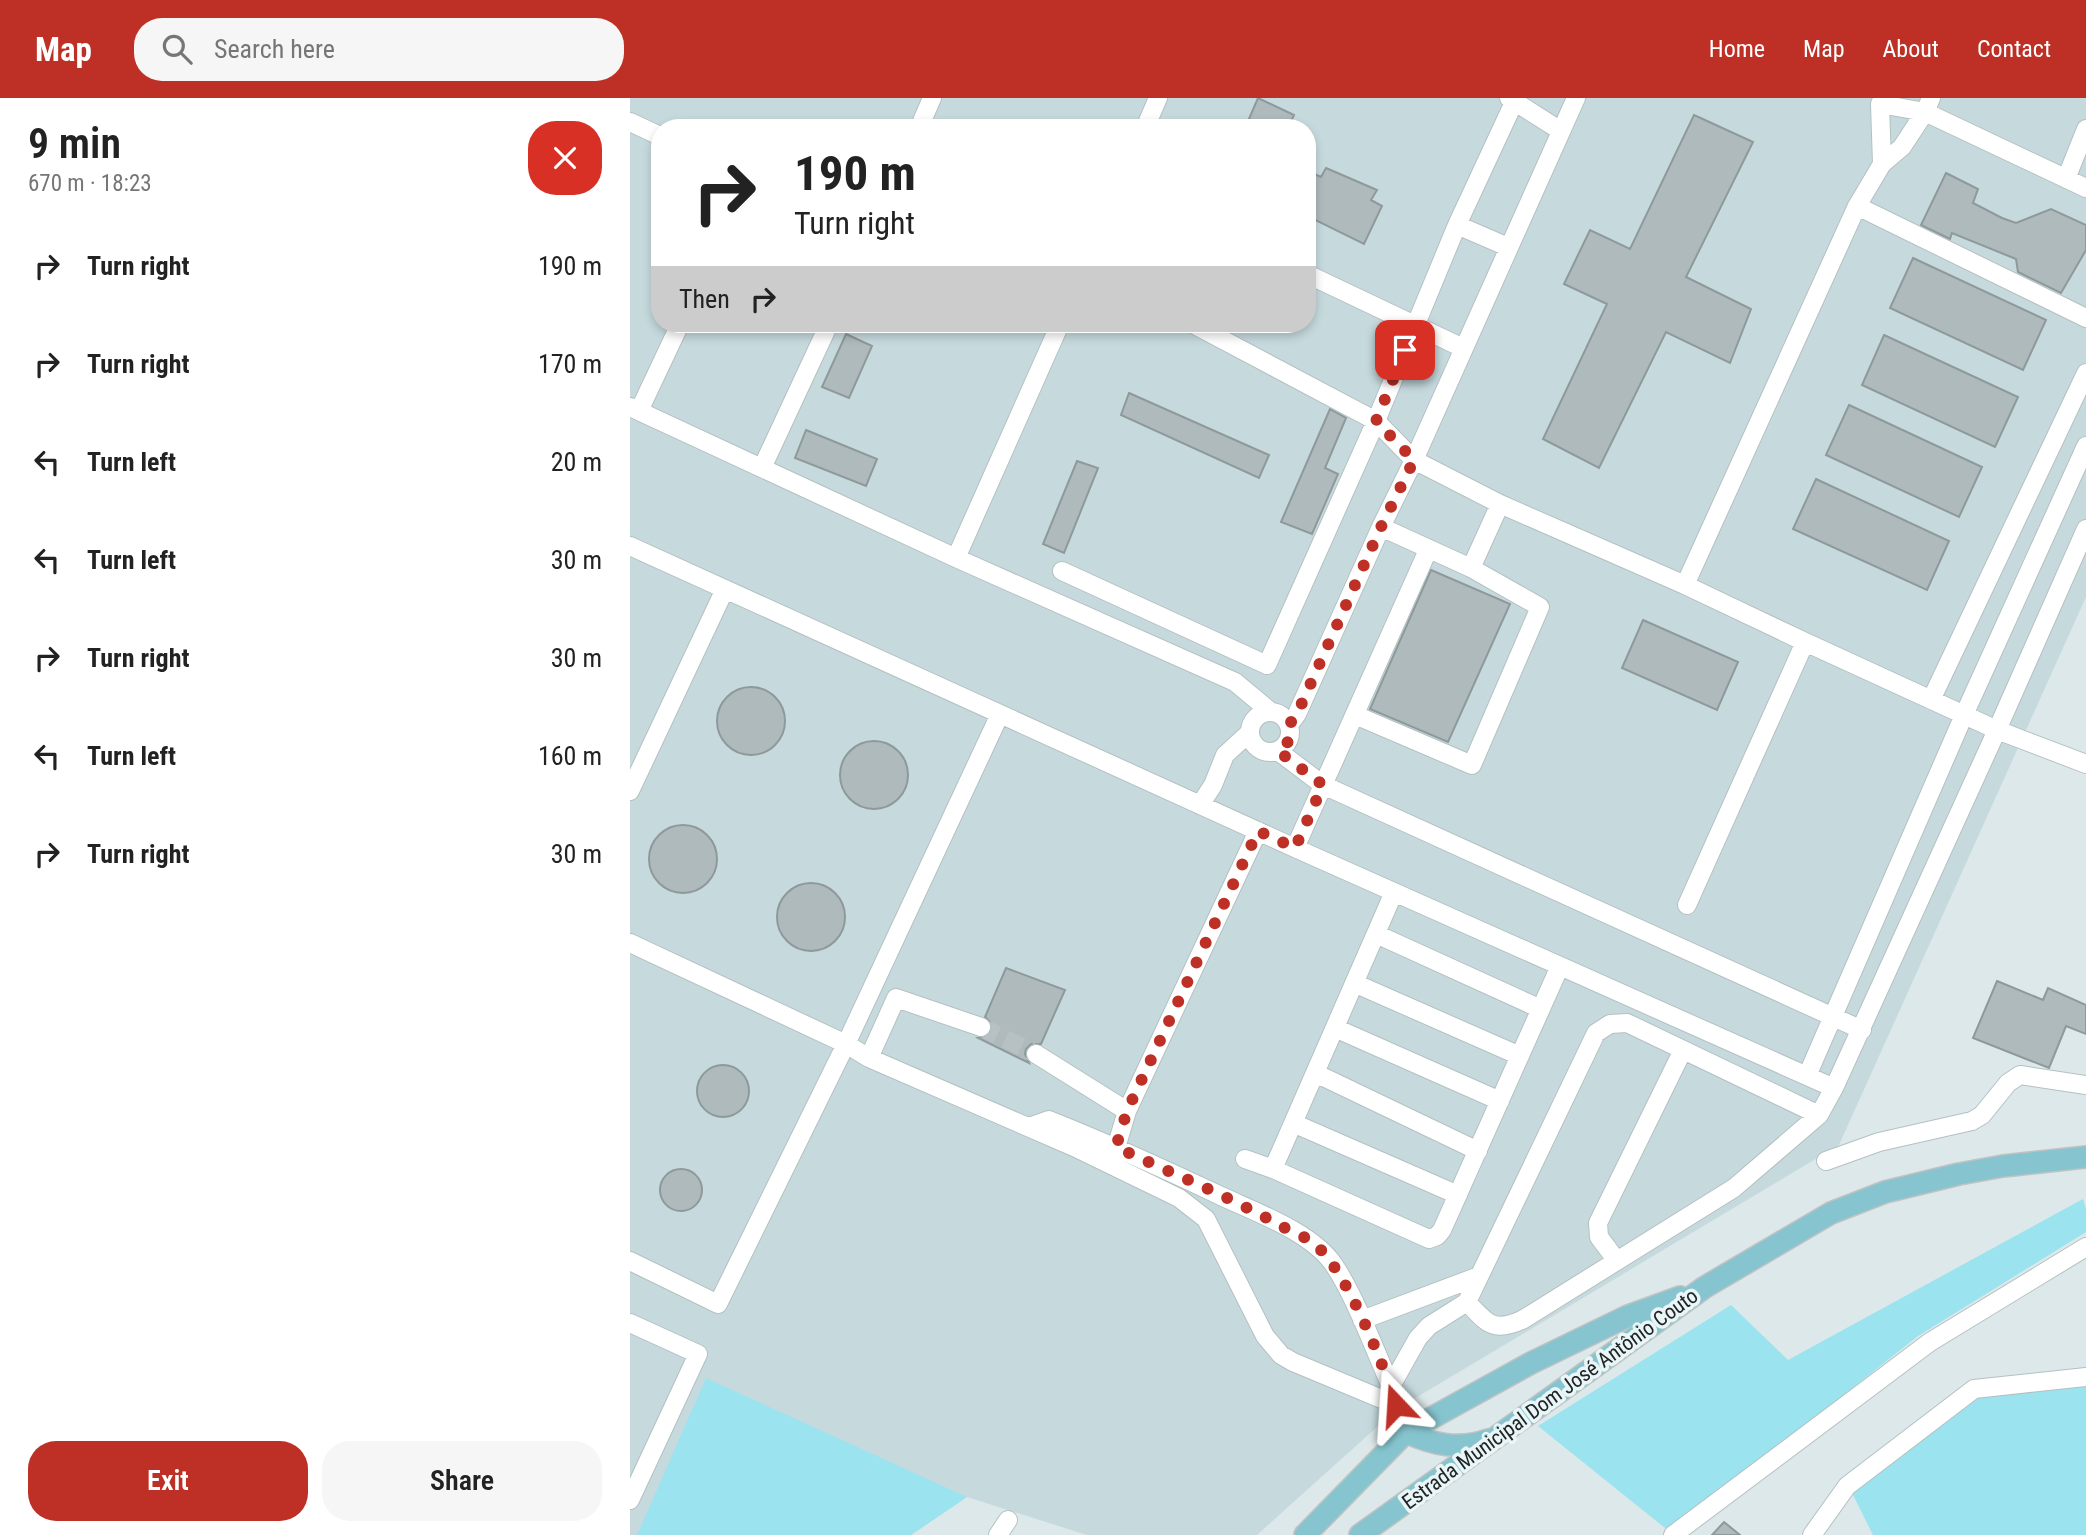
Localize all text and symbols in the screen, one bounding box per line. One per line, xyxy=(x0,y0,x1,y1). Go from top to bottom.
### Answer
search box xyxy=(134,18,624,81)
text: Map xyxy=(35,30,92,69)
icon: search xyxy=(158,30,196,68)
text: Search here xyxy=(214,34,335,64)
text: Home xyxy=(1709,35,1765,63)
text: Map xyxy=(1803,35,1845,63)
text: About xyxy=(1883,35,1939,63)
text: Contact xyxy=(1977,35,2051,63)
text: 9 min xyxy=(28,119,121,168)
button: close xyxy=(528,121,602,195)
text: 190 m xyxy=(794,145,916,202)
icon: right xyxy=(679,147,770,238)
text: 670 m · 18:23 xyxy=(28,170,152,197)
text: Turn right xyxy=(794,204,915,242)
icon: right xyxy=(28,247,66,285)
text: Turn right xyxy=(87,251,189,281)
text: 190 m xyxy=(538,251,602,281)
icon: right xyxy=(744,280,782,318)
text: Then xyxy=(679,284,730,314)
pin xyxy=(1375,320,1435,380)
icon: arrive xyxy=(1386,331,1424,369)
icon: right xyxy=(28,345,66,383)
text: Turn right xyxy=(87,349,189,379)
text: 170 m xyxy=(538,349,602,379)
icon: left xyxy=(28,443,66,481)
text: Turn left xyxy=(87,447,176,477)
text: 20 m xyxy=(551,447,602,477)
icon: left xyxy=(28,541,66,579)
text: Turn left xyxy=(87,545,176,575)
text: 30 m xyxy=(551,545,602,575)
icon: right xyxy=(28,639,66,677)
text: Turn right xyxy=(87,643,189,673)
text: 30 m xyxy=(551,643,602,673)
icon: left xyxy=(28,737,66,775)
text: Turn left xyxy=(87,741,176,771)
text: 160 m xyxy=(538,741,602,771)
icon: right xyxy=(28,835,66,873)
text: Turn right xyxy=(87,839,189,869)
text: 30 m xyxy=(551,839,602,869)
street label: Estrada Municipal Dom José Antônio Couto xyxy=(1397,1284,1703,1514)
position arrow xyxy=(1359,1368,1433,1442)
button: Exit xyxy=(28,1441,308,1521)
button: Share xyxy=(322,1441,602,1521)

